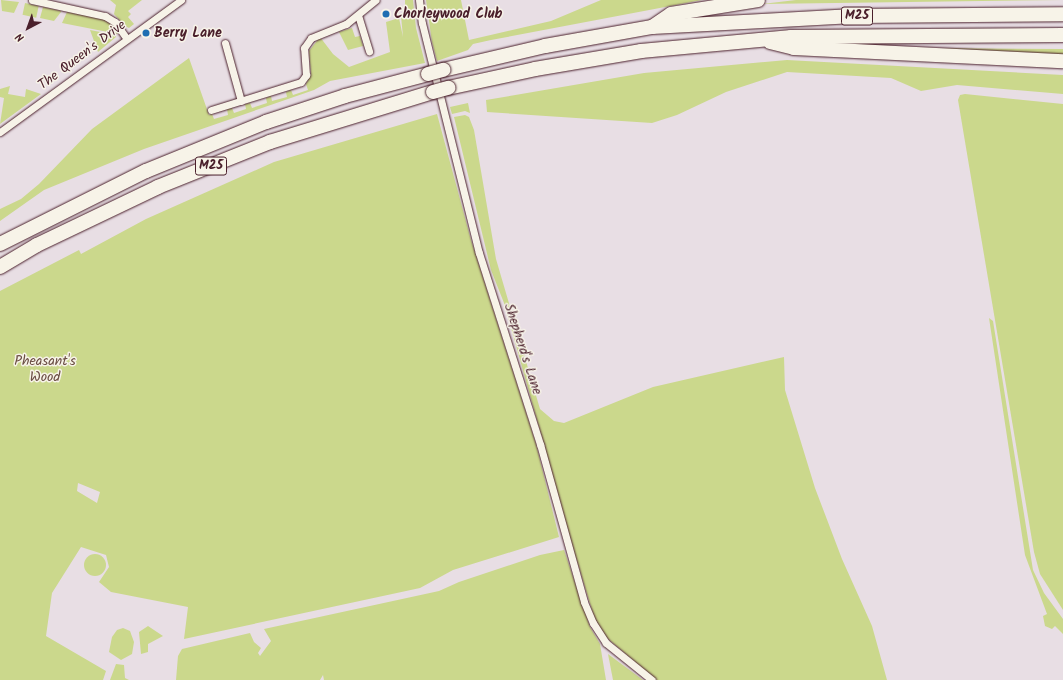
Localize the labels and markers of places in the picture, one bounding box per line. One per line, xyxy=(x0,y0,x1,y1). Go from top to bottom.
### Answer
place label: Chorleywood Club xyxy=(394,6,503,22)
marker: Chorleywood Club xyxy=(381,9,391,19)
place label: Berry Lane xyxy=(154,25,222,41)
marker: Berry Lane xyxy=(141,28,151,38)

